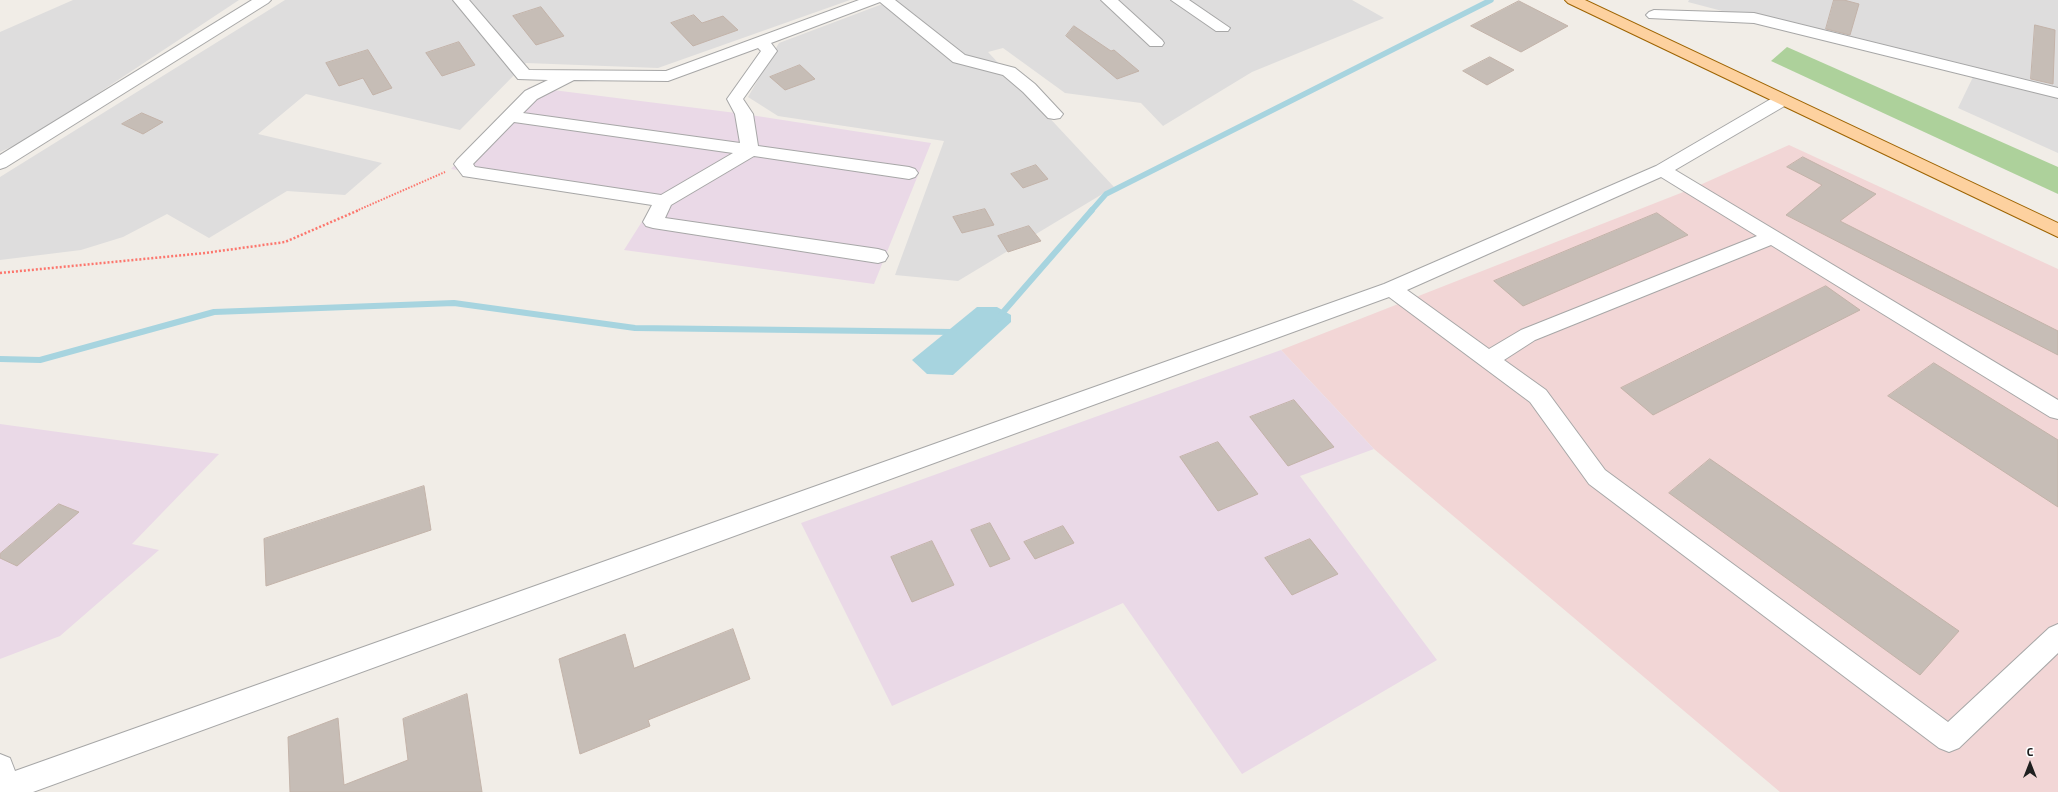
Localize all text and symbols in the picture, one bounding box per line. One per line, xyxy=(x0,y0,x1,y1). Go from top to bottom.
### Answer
north arrow xyxy=(2010,744,2050,784)
text: С xyxy=(2027,745,2033,758)

